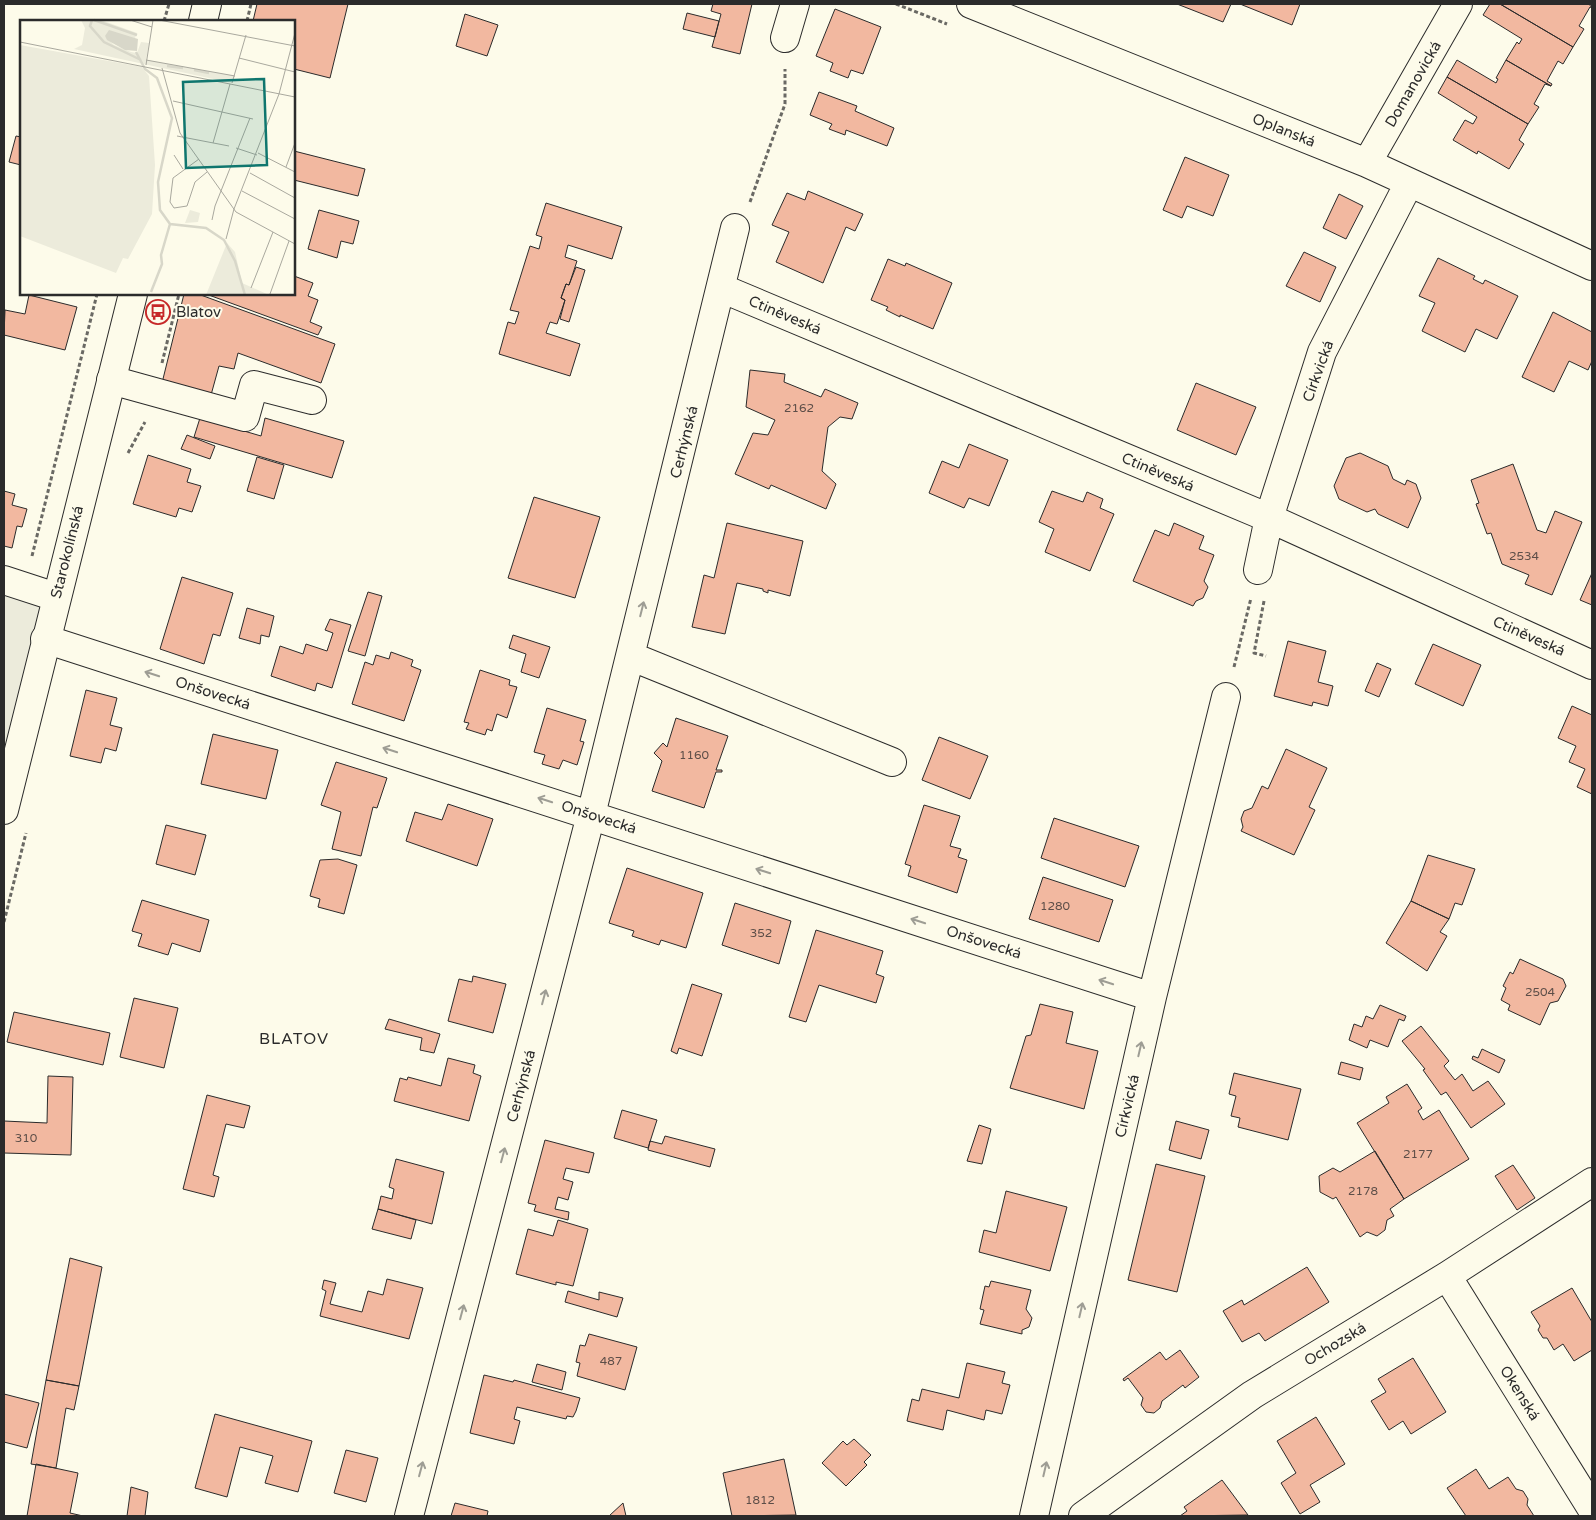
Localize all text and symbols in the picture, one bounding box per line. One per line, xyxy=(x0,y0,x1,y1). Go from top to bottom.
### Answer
inset map xyxy=(20,20,295,295)
street label: Domanovická xyxy=(1381,38,1445,130)
street label: Oplanská xyxy=(1250,109,1318,151)
street label: Ctiněveská xyxy=(746,292,824,338)
bus stop icon: Blatov xyxy=(145,299,171,325)
place label: Blatov xyxy=(176,303,221,321)
street label: Církvická xyxy=(1299,338,1337,404)
house number: 2162 xyxy=(784,401,814,415)
street label: Cerhýnská xyxy=(666,404,702,480)
street label: Ctiněveská xyxy=(1119,449,1197,495)
street label: Starokolínská xyxy=(47,504,87,600)
house number: 2534 xyxy=(1509,549,1540,563)
one-way arrow xyxy=(638,601,647,617)
street label: Ctiněveská xyxy=(1490,612,1568,660)
one-way arrow xyxy=(145,668,161,678)
street label: Onšovecká xyxy=(173,672,253,714)
one-way arrow xyxy=(383,745,399,755)
house number: 1160 xyxy=(679,748,710,762)
one-way arrow xyxy=(538,795,553,804)
street label: Onšovecká xyxy=(559,796,639,838)
one-way arrow xyxy=(756,865,772,875)
house number: 1280 xyxy=(1040,899,1071,913)
one-way arrow xyxy=(910,915,926,925)
street label: Onšovecká xyxy=(944,921,1024,963)
house number: 352 xyxy=(750,926,772,940)
one-way arrow xyxy=(1098,976,1114,986)
house number: 2504 xyxy=(1525,985,1556,999)
one-way arrow xyxy=(540,990,549,1006)
district label: BLATOV xyxy=(259,1029,329,1049)
one-way arrow xyxy=(1136,1042,1145,1058)
street label: Cerhýnská xyxy=(503,1048,539,1124)
street label: Církvická xyxy=(1111,1073,1143,1139)
house number: 310 xyxy=(15,1131,38,1145)
one-way arrow xyxy=(499,1147,508,1163)
house number: 2177 xyxy=(1403,1147,1433,1161)
house number: 2178 xyxy=(1348,1184,1378,1198)
one-way arrow xyxy=(1077,1303,1086,1319)
one-way arrow xyxy=(458,1304,467,1320)
street label: Ochozská xyxy=(1301,1318,1369,1370)
house number: 487 xyxy=(600,1354,622,1368)
street label: Okenská xyxy=(1496,1362,1544,1424)
one-way arrow xyxy=(1041,1461,1050,1477)
one-way arrow xyxy=(417,1462,426,1478)
house number: 1812 xyxy=(745,1493,775,1507)

